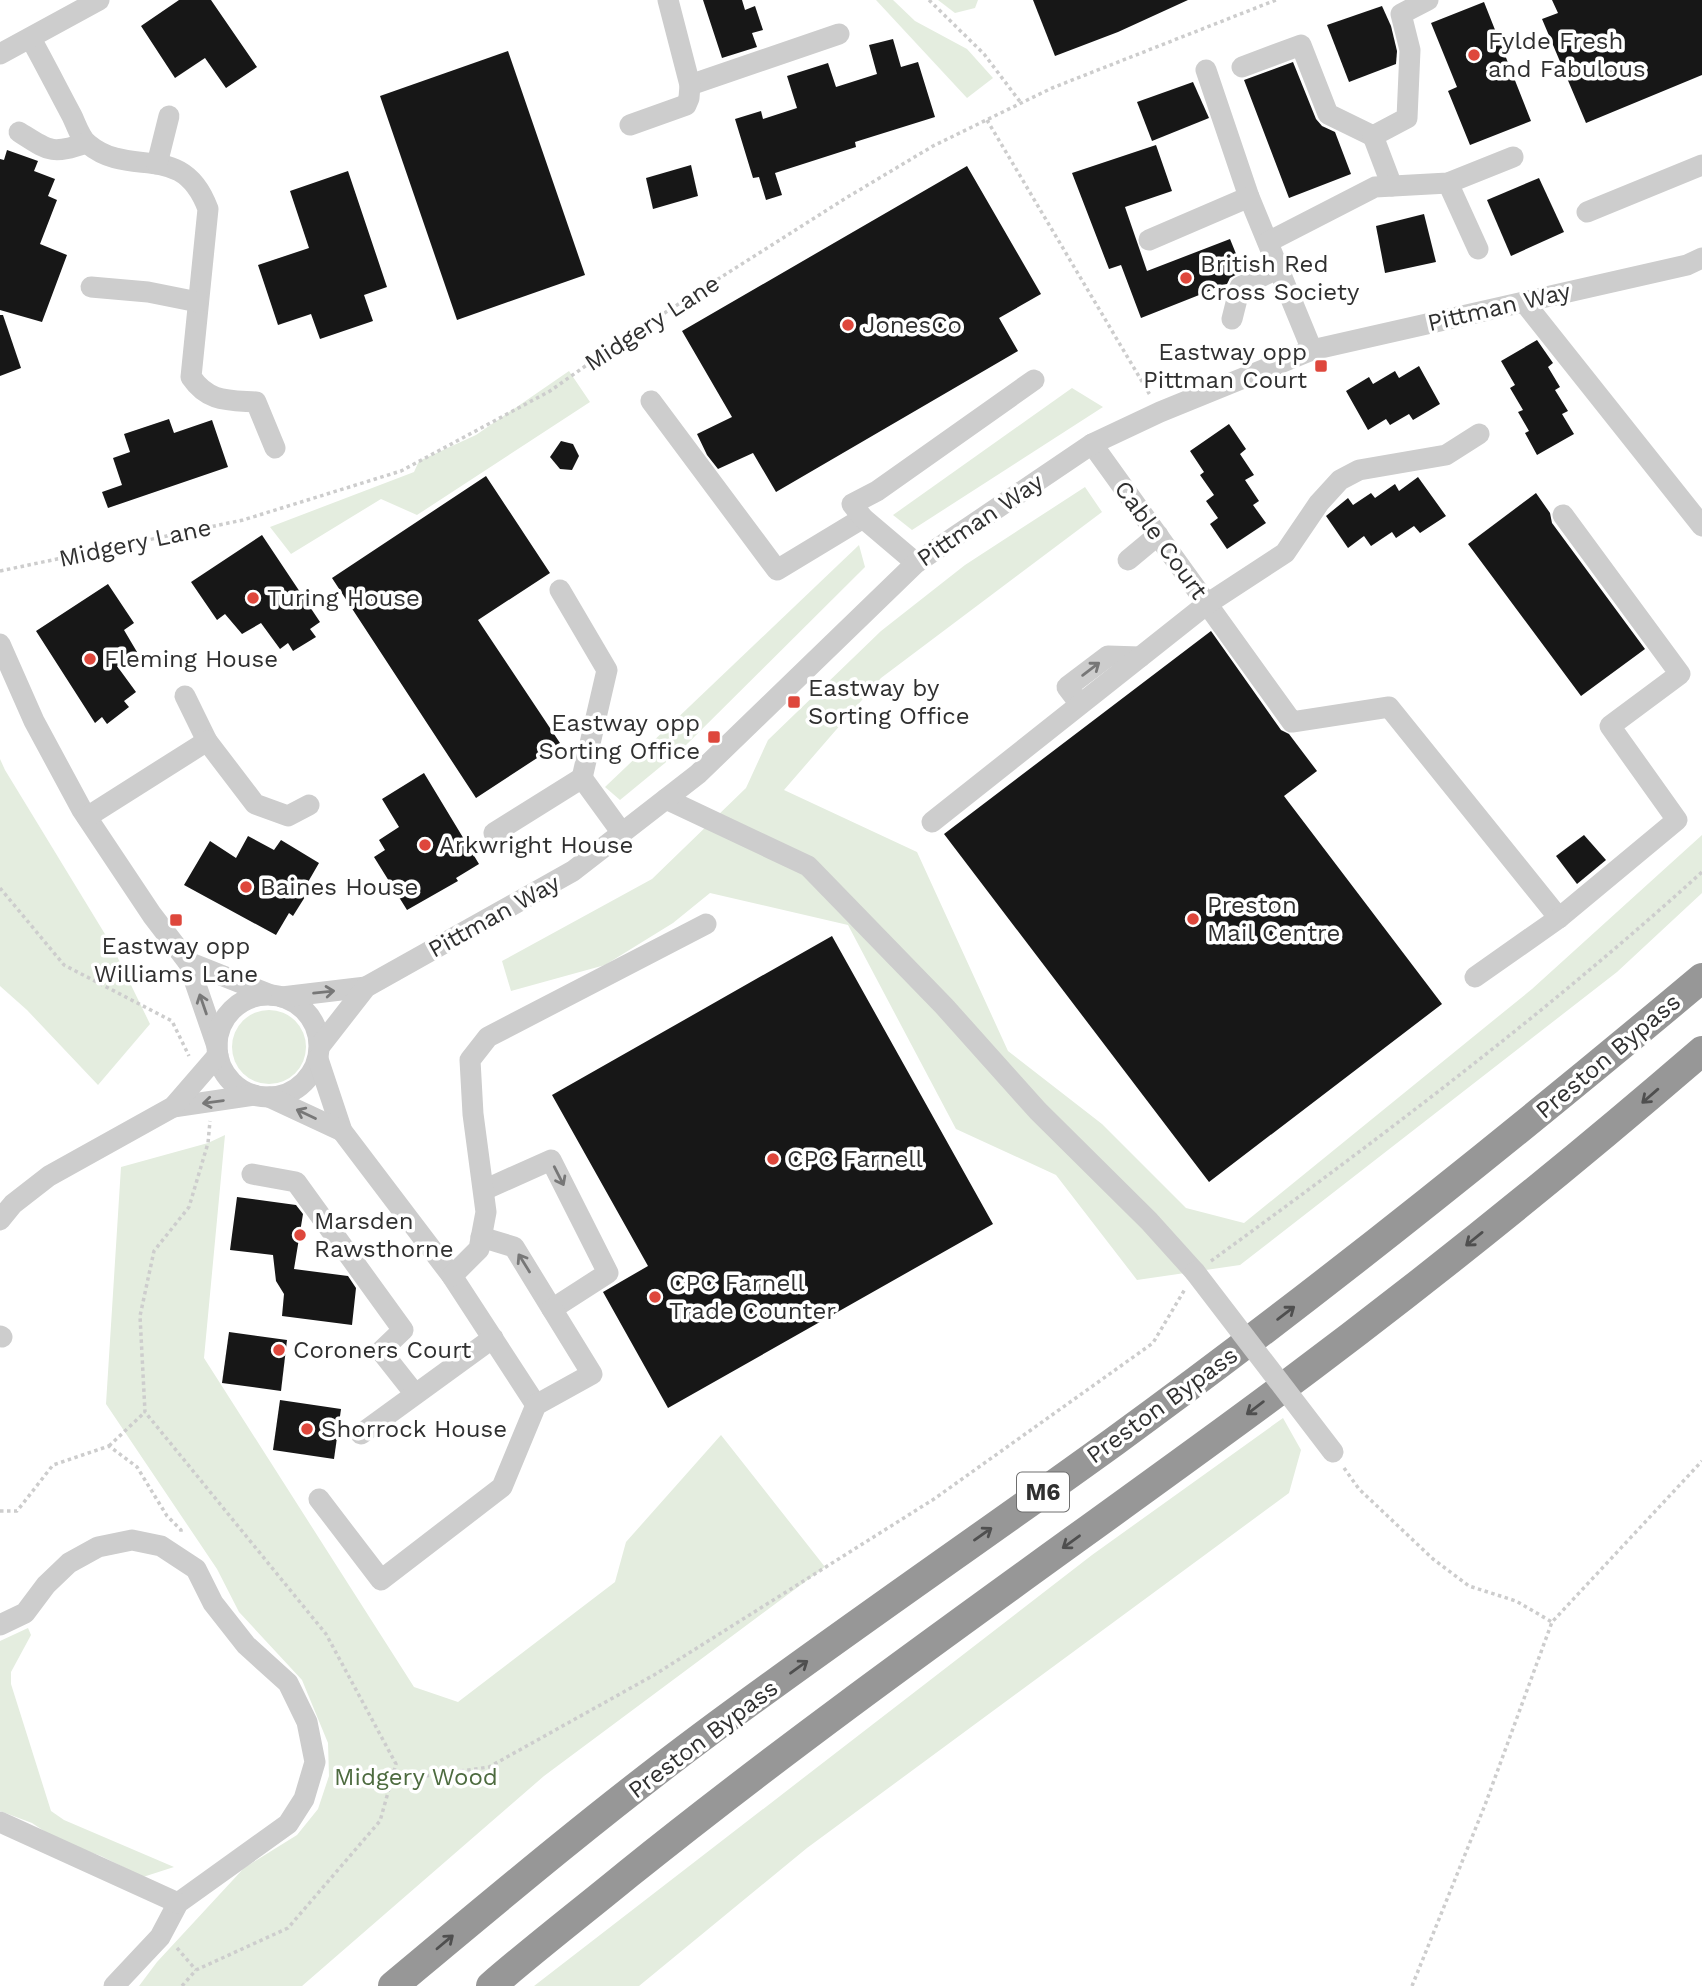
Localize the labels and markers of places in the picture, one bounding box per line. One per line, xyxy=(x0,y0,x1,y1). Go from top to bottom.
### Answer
place label: Fylde Fresh and Fabulous xyxy=(1488,27,1646,83)
marker: Fylde Fresh and Fabulous xyxy=(1466,47,1482,63)
place label: British Red Cross Society xyxy=(1200,250,1360,306)
marker: British Red Cross Society xyxy=(1178,270,1194,286)
place label: JonesCo xyxy=(862,311,962,339)
marker: JonesCo xyxy=(840,317,856,333)
place label: Eastway opp Pittman Court xyxy=(1143,338,1307,394)
marker: Eastway opp Pittman Court xyxy=(1313,358,1329,374)
place label: Turing House xyxy=(267,584,420,612)
marker: Turing House xyxy=(245,590,261,606)
place label: Fleming House xyxy=(104,645,278,673)
marker: Fleming House xyxy=(82,651,98,667)
place label: Eastway by Sorting Office xyxy=(808,674,970,730)
marker: Eastway by Sorting Office xyxy=(786,694,802,710)
place label: Eastway opp Sorting Office xyxy=(538,709,700,765)
marker: Eastway opp Sorting Office xyxy=(706,729,722,745)
place label: Arkwright House xyxy=(439,831,633,859)
marker: Arkwright House xyxy=(417,837,433,853)
place label: Baines House xyxy=(260,873,418,901)
marker: Baines House xyxy=(238,879,254,895)
place label: Preston Mail Centre xyxy=(1207,891,1340,947)
marker: Preston Mail Centre xyxy=(1185,911,1201,927)
marker: Eastway opp Williams Lane xyxy=(168,912,184,928)
place label: Eastway opp Williams Lane xyxy=(94,932,258,988)
place label: CPC Farnell xyxy=(787,1145,924,1173)
marker: CPC Farnell xyxy=(765,1151,781,1167)
place label: Marsden Rawsthorne xyxy=(314,1207,454,1263)
marker: Marsden Rawsthorne xyxy=(292,1227,308,1243)
place label: CPC Farnell Trade Counter xyxy=(669,1269,836,1325)
marker: CPC Farnell Trade Counter xyxy=(647,1289,663,1305)
place label: Coroners Court xyxy=(293,1336,471,1364)
marker: Coroners Court xyxy=(271,1342,287,1358)
place label: Shorrock House xyxy=(321,1415,507,1443)
marker: Shorrock House xyxy=(299,1421,315,1437)

